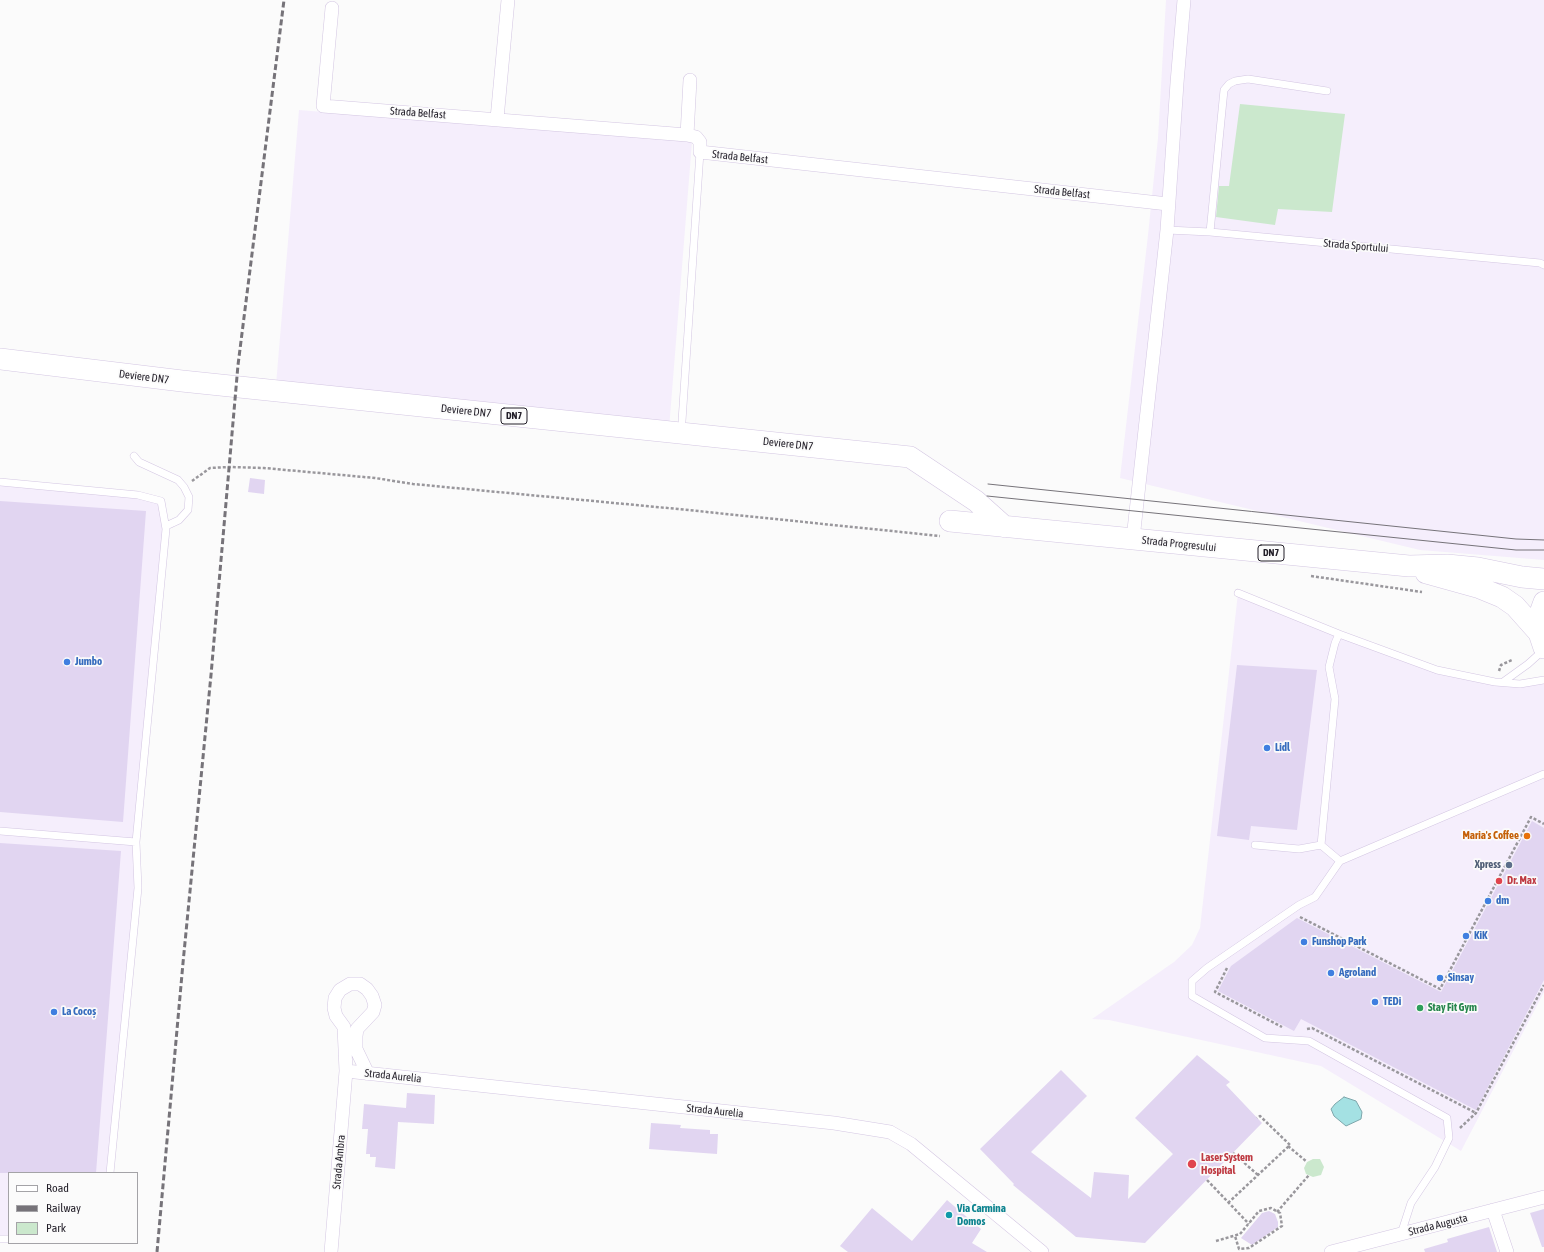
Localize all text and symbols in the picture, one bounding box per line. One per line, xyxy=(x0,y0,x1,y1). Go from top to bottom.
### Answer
street label: Strada Belfast xyxy=(390,104,446,122)
street label: Strada Belfast xyxy=(711,148,769,166)
street label: Strada Belfast xyxy=(1033,183,1091,201)
street label: Strada Sportului xyxy=(1323,237,1389,255)
street label: Deviere DN7 xyxy=(118,367,170,387)
street label: Deviere DN7 xyxy=(440,402,492,420)
road number: DN7 xyxy=(501,408,527,424)
street label: Deviere DN7 xyxy=(762,435,814,453)
street label: Strada Progresului xyxy=(1141,534,1217,554)
road number: DN7 xyxy=(1258,545,1284,561)
place label: Jumbo xyxy=(75,655,102,669)
marker: Jumbo xyxy=(62,657,72,667)
place label: Lidl xyxy=(1275,741,1290,755)
marker: Lidl xyxy=(1262,743,1272,753)
place label: Maria's Coffee xyxy=(1462,829,1519,843)
marker: Maria's Coffee xyxy=(1522,831,1532,841)
place label: Xpress xyxy=(1475,858,1501,872)
marker: Xpress xyxy=(1504,860,1514,870)
place label: Dr. Max xyxy=(1507,874,1536,888)
marker: Dr. Max xyxy=(1494,876,1504,886)
place label: dm xyxy=(1496,894,1509,908)
marker: dm xyxy=(1483,896,1493,906)
place label: KiK xyxy=(1474,929,1487,943)
marker: KiK xyxy=(1461,931,1471,941)
place label: Funshop Park xyxy=(1312,935,1366,949)
marker: Funshop Park xyxy=(1299,937,1309,947)
place label: Agroland xyxy=(1339,966,1376,980)
marker: Agroland xyxy=(1326,968,1336,978)
place label: Sinsay xyxy=(1448,971,1474,985)
marker: Sinsay xyxy=(1435,973,1445,983)
place label: TEDi xyxy=(1383,995,1401,1009)
marker: TEDi xyxy=(1370,997,1380,1007)
place label: Stay Fit Gym xyxy=(1428,1001,1477,1015)
marker: Stay Fit Gym xyxy=(1415,1003,1425,1013)
place label: La Cocoș xyxy=(62,1005,96,1019)
marker: La Cocoș xyxy=(49,1007,59,1017)
street label: Strada Aurelia xyxy=(364,1066,422,1086)
street label: Strada Aurelia xyxy=(686,1101,744,1121)
street label: Strada Ambra xyxy=(330,1134,348,1190)
place label: Laser System Hospital xyxy=(1201,1151,1253,1177)
marker: Laser System Hospital xyxy=(1186,1158,1198,1170)
legend xyxy=(8,1172,138,1244)
text: Road xyxy=(46,1181,69,1195)
text: Railway xyxy=(46,1201,81,1215)
place label: Via Carmina Domos xyxy=(957,1202,1006,1228)
marker: Via Carmina Domos xyxy=(944,1210,954,1220)
street label: Strada Augusta xyxy=(1407,1211,1469,1239)
text: Park xyxy=(46,1221,66,1235)

